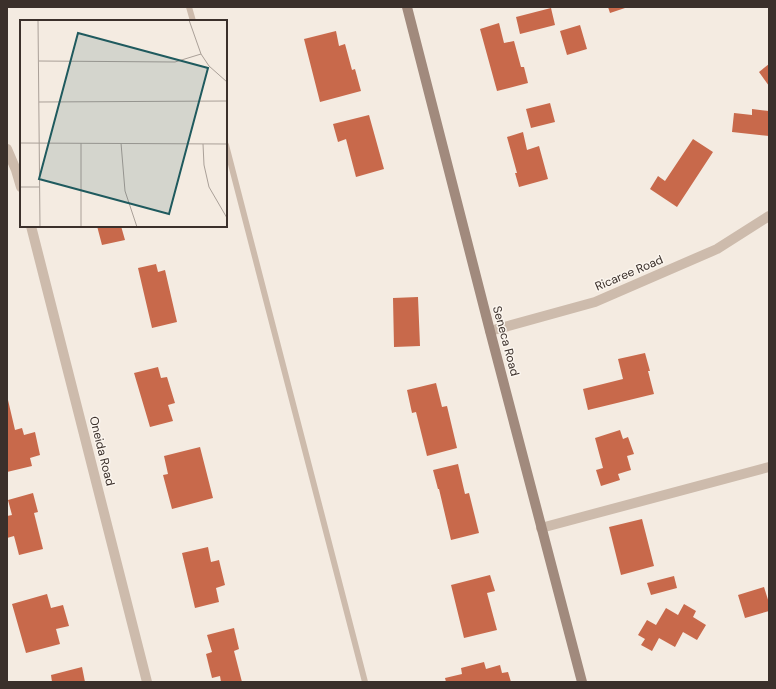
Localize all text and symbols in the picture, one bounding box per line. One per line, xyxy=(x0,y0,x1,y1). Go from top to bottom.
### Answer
inset map xyxy=(20,20,227,227)
street label: Ricaree Road xyxy=(593,251,665,295)
street label: Seneca Road xyxy=(489,304,523,378)
street label: Oneida Road xyxy=(86,415,118,487)

